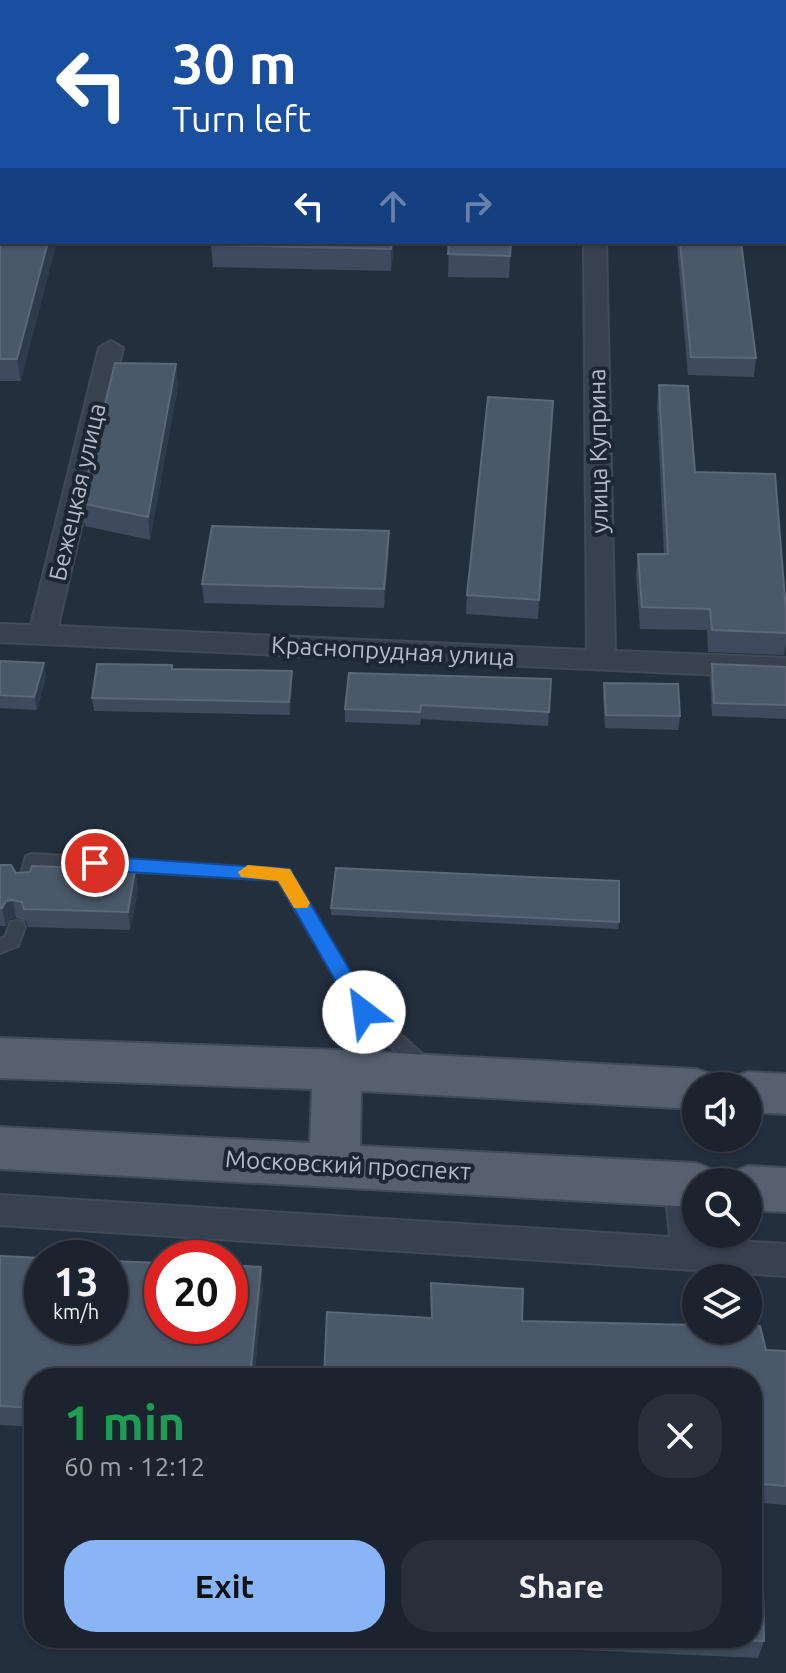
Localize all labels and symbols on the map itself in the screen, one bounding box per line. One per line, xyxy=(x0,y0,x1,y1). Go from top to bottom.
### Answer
street label: улица Куприна xyxy=(583,368,613,534)
street label: Бежецкая улица xyxy=(43,401,111,583)
street label: Краснопрудная улица xyxy=(271,631,515,671)
pin xyxy=(61,829,129,897)
position arrow xyxy=(322,970,406,1054)
street label: Московский проспект xyxy=(225,1145,472,1185)
speed limit sign: 20 xyxy=(144,1240,248,1344)

